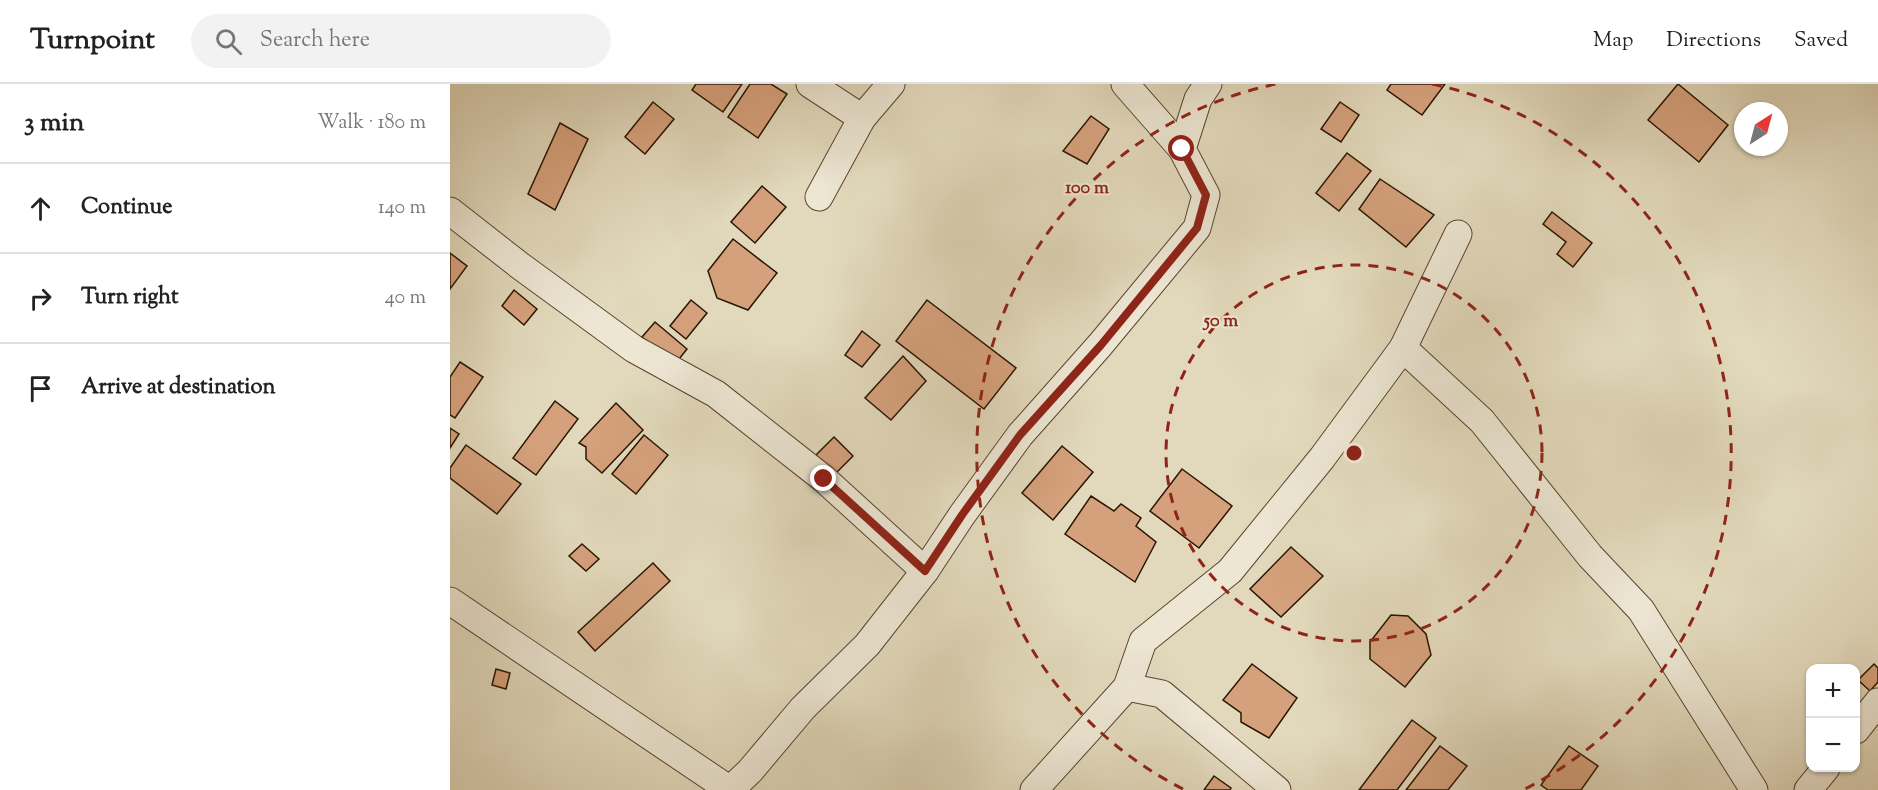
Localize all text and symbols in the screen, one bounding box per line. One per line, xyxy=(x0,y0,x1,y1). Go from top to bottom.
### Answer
search box xyxy=(191,14,611,68)
text: Turnpoint xyxy=(30,21,155,61)
icon: search xyxy=(212,25,245,58)
text: Search here xyxy=(260,25,370,57)
text: Map xyxy=(1593,26,1633,56)
text: Directions xyxy=(1666,26,1761,56)
text: Saved xyxy=(1794,26,1848,56)
north arrow xyxy=(1734,102,1788,156)
text: 3 min xyxy=(24,105,84,142)
text: Walk · 180 m xyxy=(317,109,426,138)
route start xyxy=(1168,135,1194,161)
text: 100 m xyxy=(1065,176,1109,202)
icon: ahead xyxy=(24,192,57,225)
text: Continue xyxy=(81,192,172,224)
text: 140 m xyxy=(378,194,426,223)
icon: right xyxy=(24,282,57,315)
text: Turn right xyxy=(81,282,178,314)
text: 40 m xyxy=(385,284,426,313)
text: 50 m xyxy=(1202,309,1238,335)
icon: arrive xyxy=(24,372,57,405)
text: Arrive at destination xyxy=(81,372,276,404)
centre of rings xyxy=(1344,443,1364,463)
route end xyxy=(810,465,836,491)
map controls xyxy=(1806,664,1860,772)
button: + xyxy=(1806,664,1860,718)
button: − xyxy=(1806,718,1860,772)

